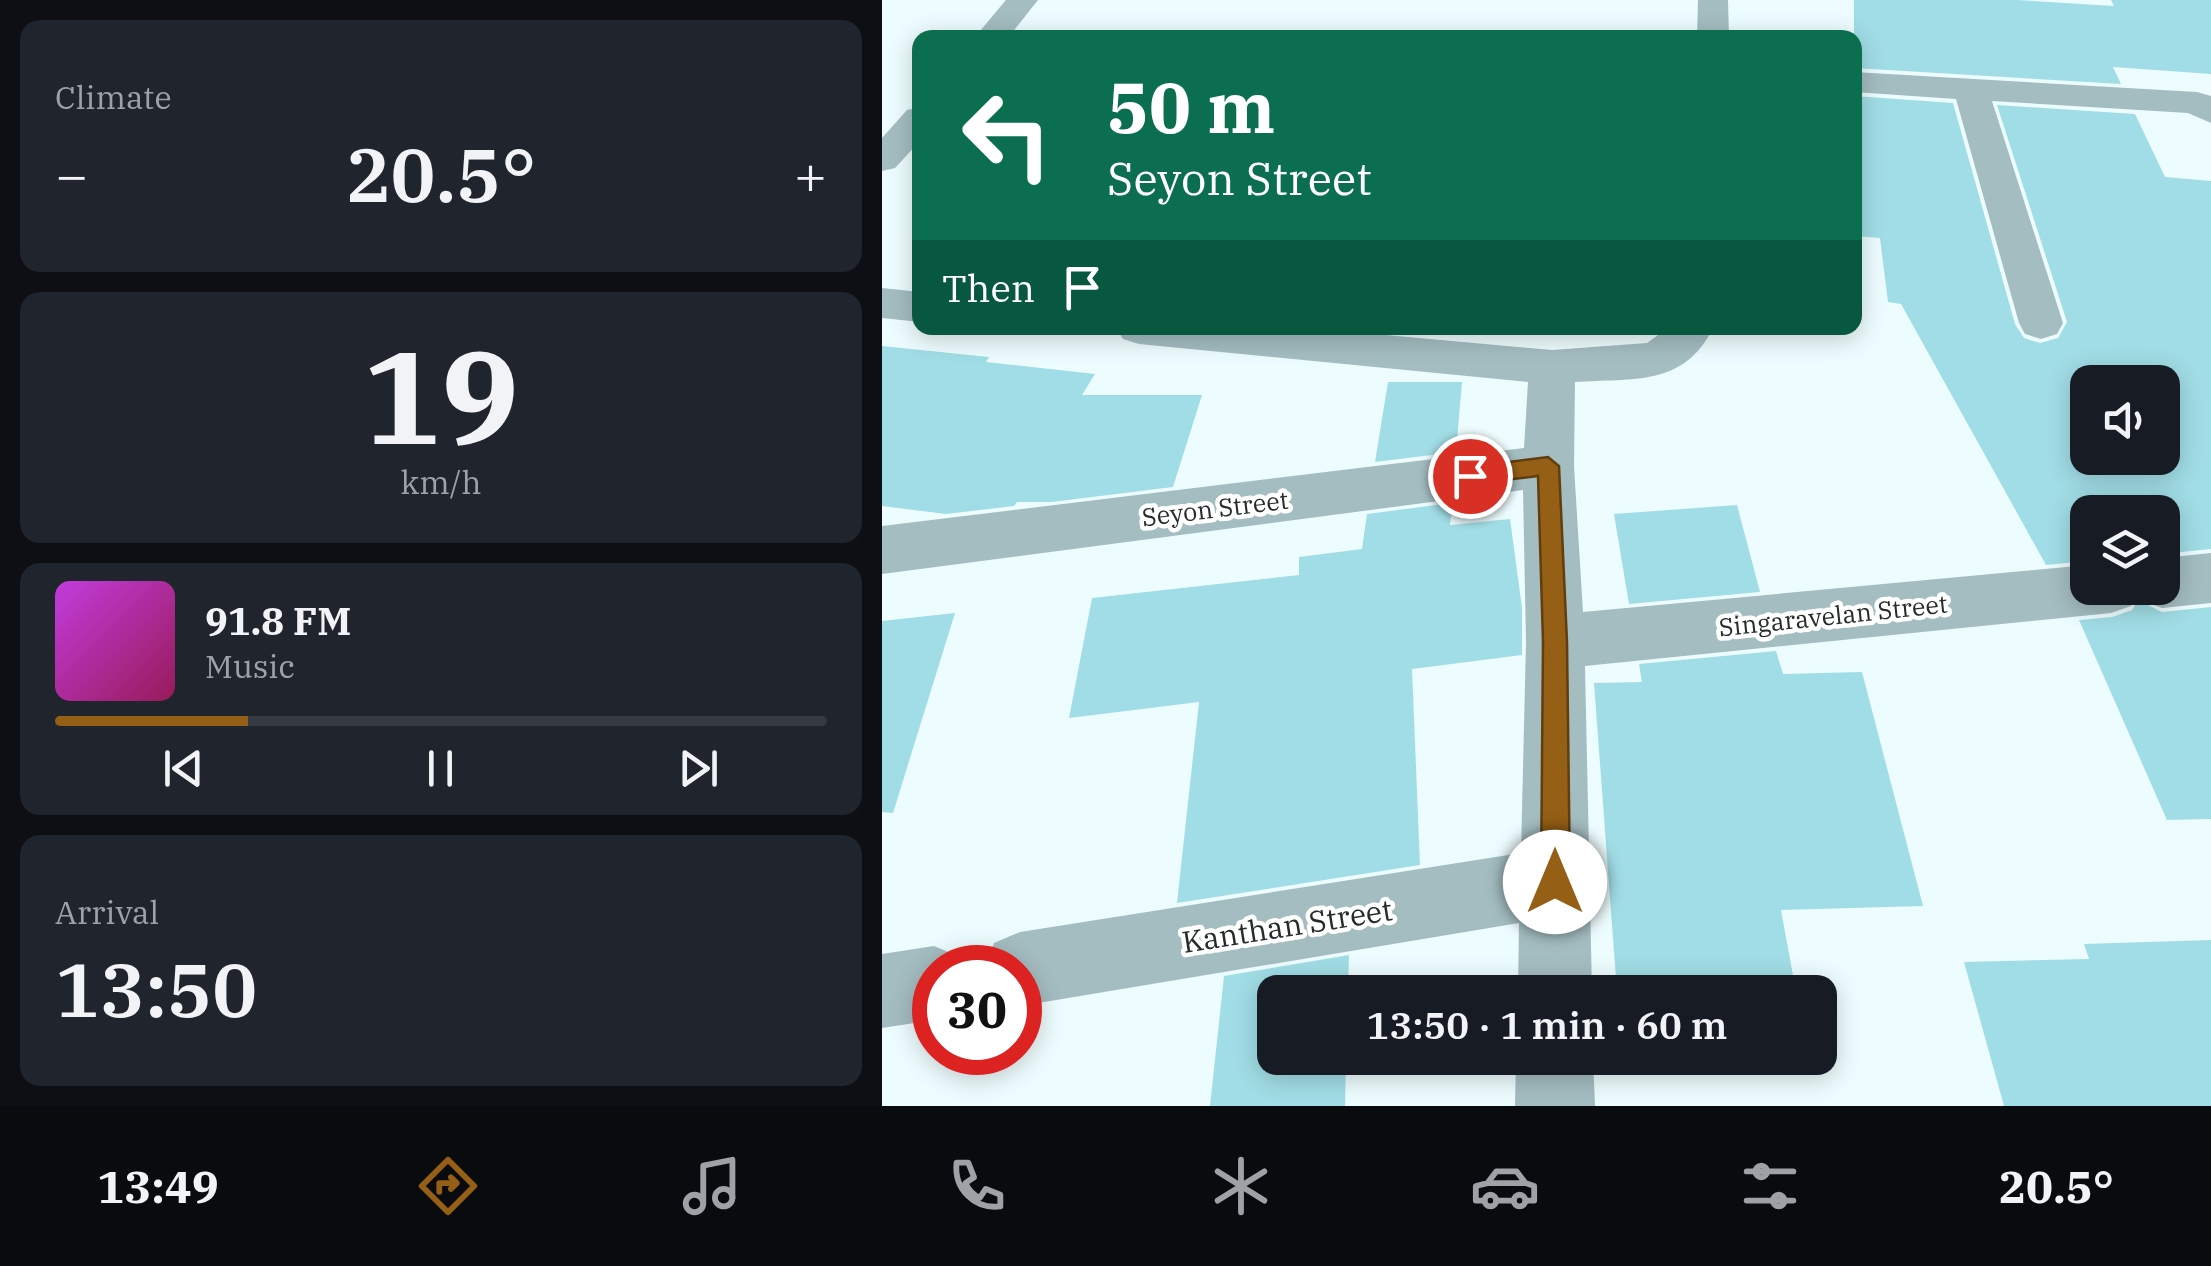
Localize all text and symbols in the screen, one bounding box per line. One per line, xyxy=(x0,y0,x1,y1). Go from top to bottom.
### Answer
text: 50 m xyxy=(1107,61,1275,152)
icon: left xyxy=(942,70,1072,200)
text: Climate xyxy=(55,76,172,118)
text: 20.5° xyxy=(346,125,536,223)
text: − xyxy=(55,139,88,210)
text: + xyxy=(794,139,827,210)
text: Seyon Street xyxy=(1107,149,1372,207)
icon: arrive xyxy=(1055,260,1110,315)
text: Then xyxy=(942,263,1035,312)
text: 19 xyxy=(363,311,519,480)
map controls xyxy=(2070,365,2180,605)
button: sound xyxy=(2070,365,2180,475)
pin xyxy=(1428,434,1513,519)
icon: arrive xyxy=(1443,449,1498,504)
text: km/h xyxy=(401,461,481,503)
street label: Seyon Street xyxy=(1140,483,1290,533)
button: layers xyxy=(2070,495,2180,605)
street label: Singaravelan Street xyxy=(1717,587,1949,643)
text: 91.8 FM xyxy=(205,596,351,645)
text: Music xyxy=(205,645,295,687)
icon: previous xyxy=(156,741,211,796)
icon: pause xyxy=(413,741,468,796)
icon: next xyxy=(671,741,726,796)
position arrow xyxy=(1503,830,1607,934)
street label: Kanthan Street xyxy=(1179,889,1395,961)
text: Arrival xyxy=(55,891,159,933)
text: 13:50 xyxy=(55,940,257,1038)
speed limit sign: 30 xyxy=(912,945,1042,1075)
text: 13:50 · 1 min · 60 m xyxy=(1367,1000,1727,1049)
icon: directions xyxy=(413,1151,483,1221)
icon: music xyxy=(677,1151,747,1221)
icon: phone xyxy=(942,1151,1012,1221)
icon: climate xyxy=(1206,1151,1276,1221)
icon: car xyxy=(1470,1151,1540,1221)
icon: filters xyxy=(1735,1151,1805,1221)
text: 13:49 xyxy=(97,1157,219,1215)
text: 20.5° xyxy=(1999,1157,2114,1215)

